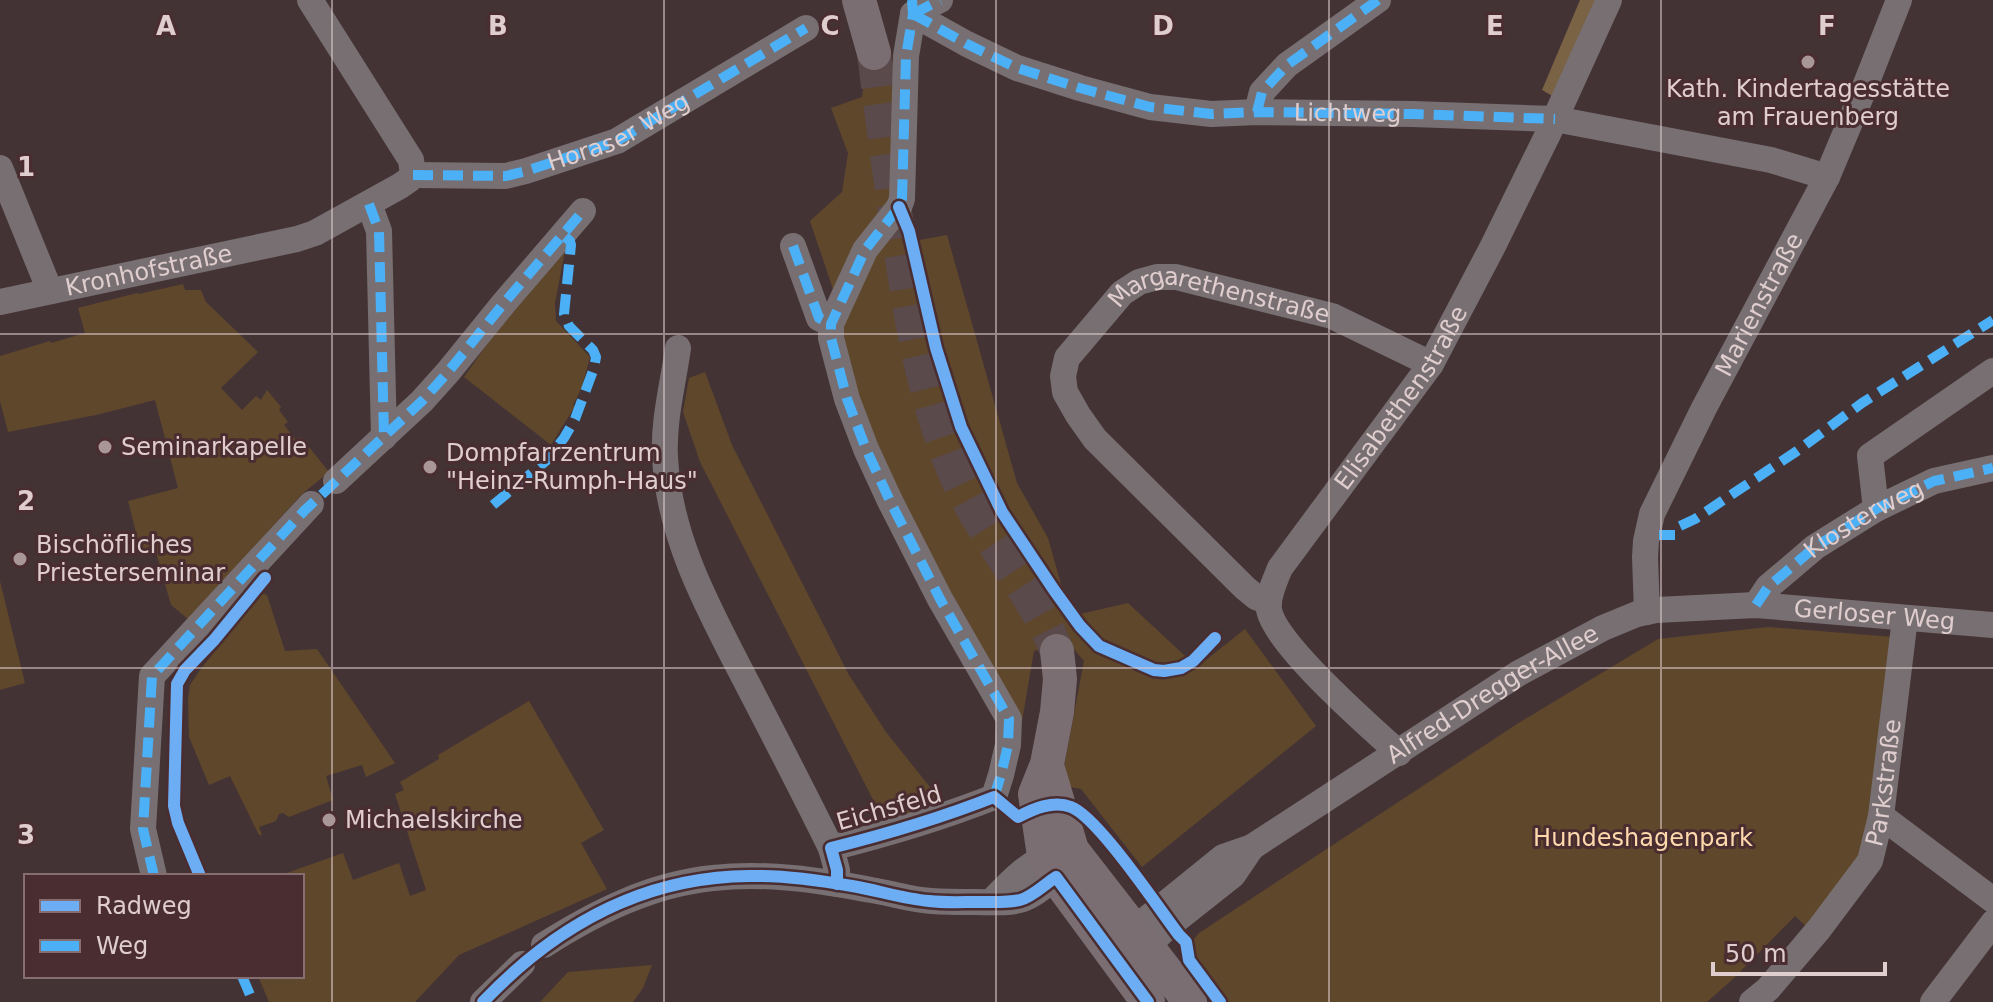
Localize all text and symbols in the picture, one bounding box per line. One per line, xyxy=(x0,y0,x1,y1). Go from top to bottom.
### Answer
text: A xyxy=(156,11,176,41)
text: B xyxy=(488,11,508,41)
text: C xyxy=(820,11,840,41)
text: D xyxy=(1152,11,1174,41)
text: E xyxy=(1486,11,1504,41)
text: F xyxy=(1818,11,1836,41)
marker: Kath. Kindertagesstätte am Frauenberg xyxy=(1799,53,1817,71)
place label: Kath. Kindertagesstätte am Frauenberg xyxy=(1666,75,1950,131)
street label: Horaser Weg xyxy=(544,87,694,177)
street label: Lichtweg xyxy=(1294,98,1402,128)
text: 1 xyxy=(17,152,35,182)
street label: Marienstraße xyxy=(1710,228,1809,381)
street label: Kronhofstraße xyxy=(63,239,235,302)
text: Margarethenstraße xyxy=(1102,262,1333,329)
street label: Margarethenstraße xyxy=(1107,298,1337,334)
street label: Elisabethenstraße xyxy=(1329,301,1473,495)
place label: Seminarkapelle xyxy=(121,433,307,461)
marker: Seminarkapelle xyxy=(96,438,114,456)
place label: Dompfarrzentrum "Heinz-Rumph-Haus" xyxy=(446,439,698,495)
marker: Dompfarrzentrum "Heinz-Rumph-Haus" xyxy=(421,458,439,476)
street label: Klosterweg xyxy=(1798,474,1928,564)
text: 2 xyxy=(17,486,35,516)
place label: Bischöfliches Priesterseminar xyxy=(36,531,225,587)
marker: Bischöfliches Priesterseminar xyxy=(11,550,29,568)
street label: Gerloser Weg xyxy=(1793,594,1956,636)
street label: Alfred-Dregger-Allee xyxy=(1381,619,1603,769)
street label: Parkstraße xyxy=(1860,718,1907,849)
street label: Eichsfeld xyxy=(833,780,945,836)
place label: Michaelskirche xyxy=(345,806,523,834)
marker: Michaelskirche xyxy=(320,811,338,829)
text: 3 xyxy=(17,820,35,850)
park label: Hundeshagenpark xyxy=(1533,824,1753,852)
legend xyxy=(24,874,304,978)
text: Radweg xyxy=(96,892,192,920)
scale bar xyxy=(1713,926,1885,976)
text: Weg xyxy=(96,932,148,960)
text: 50 m xyxy=(1725,940,1787,968)

